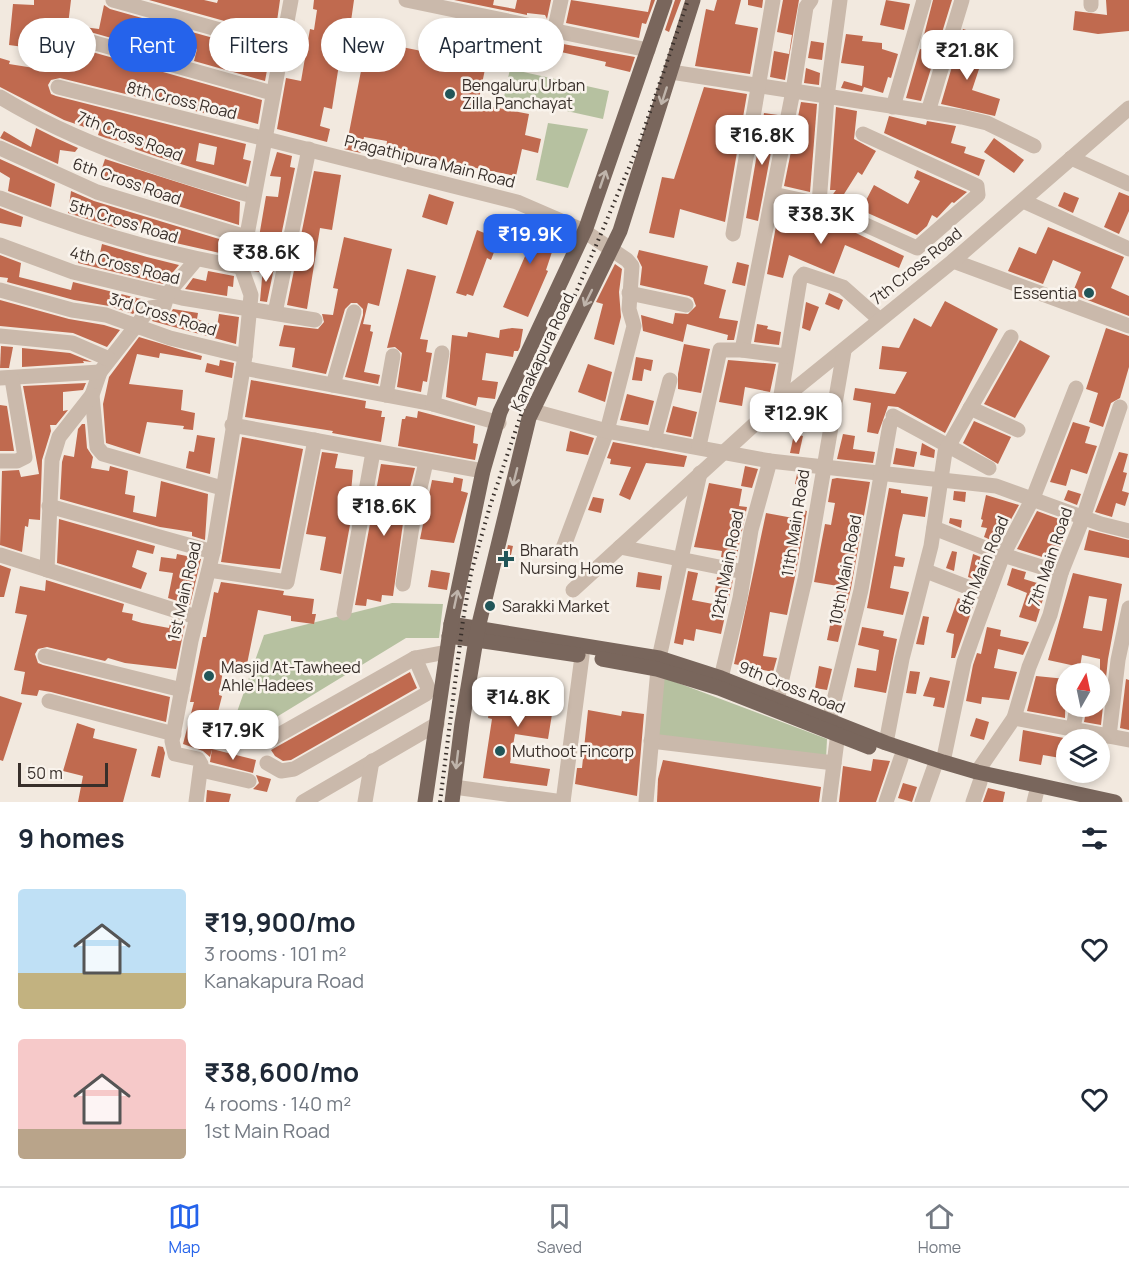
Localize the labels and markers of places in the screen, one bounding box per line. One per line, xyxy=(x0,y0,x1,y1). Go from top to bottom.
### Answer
pin: ₹21.8K xyxy=(918,30,1016,81)
place label: Bengaluru Urban Zilla Panchayat xyxy=(462,74,585,114)
marker: Bengaluru Urban Zilla Panchayat xyxy=(443,87,457,101)
pin: ₹16.8K xyxy=(713,115,811,166)
pin: ₹38.3K xyxy=(772,194,870,245)
pin: ₹19.9K xyxy=(481,214,579,265)
pin: ₹38.6K xyxy=(217,232,315,283)
place label: Essentia xyxy=(1013,282,1077,304)
marker: Essentia xyxy=(1082,286,1096,300)
pin: ₹12.9K xyxy=(747,393,845,444)
pin: ₹18.6K xyxy=(335,486,433,537)
place label: Bharath Nursing Home xyxy=(520,539,624,579)
marker: Bharath Nursing Home xyxy=(497,550,515,568)
place label: Sarakki Market xyxy=(502,595,610,617)
marker: Sarakki Market xyxy=(483,599,497,613)
place label: Masjid At-Tawheed Ahle Hadees xyxy=(221,656,361,696)
marker: Masjid At-Tawheed Ahle Hadees xyxy=(202,669,216,683)
pin: ₹14.8K xyxy=(469,677,567,728)
pin: ₹17.9K xyxy=(184,710,282,761)
place label: Muthoot Fincorp xyxy=(512,740,634,762)
marker: Muthoot Fincorp xyxy=(493,744,507,758)

